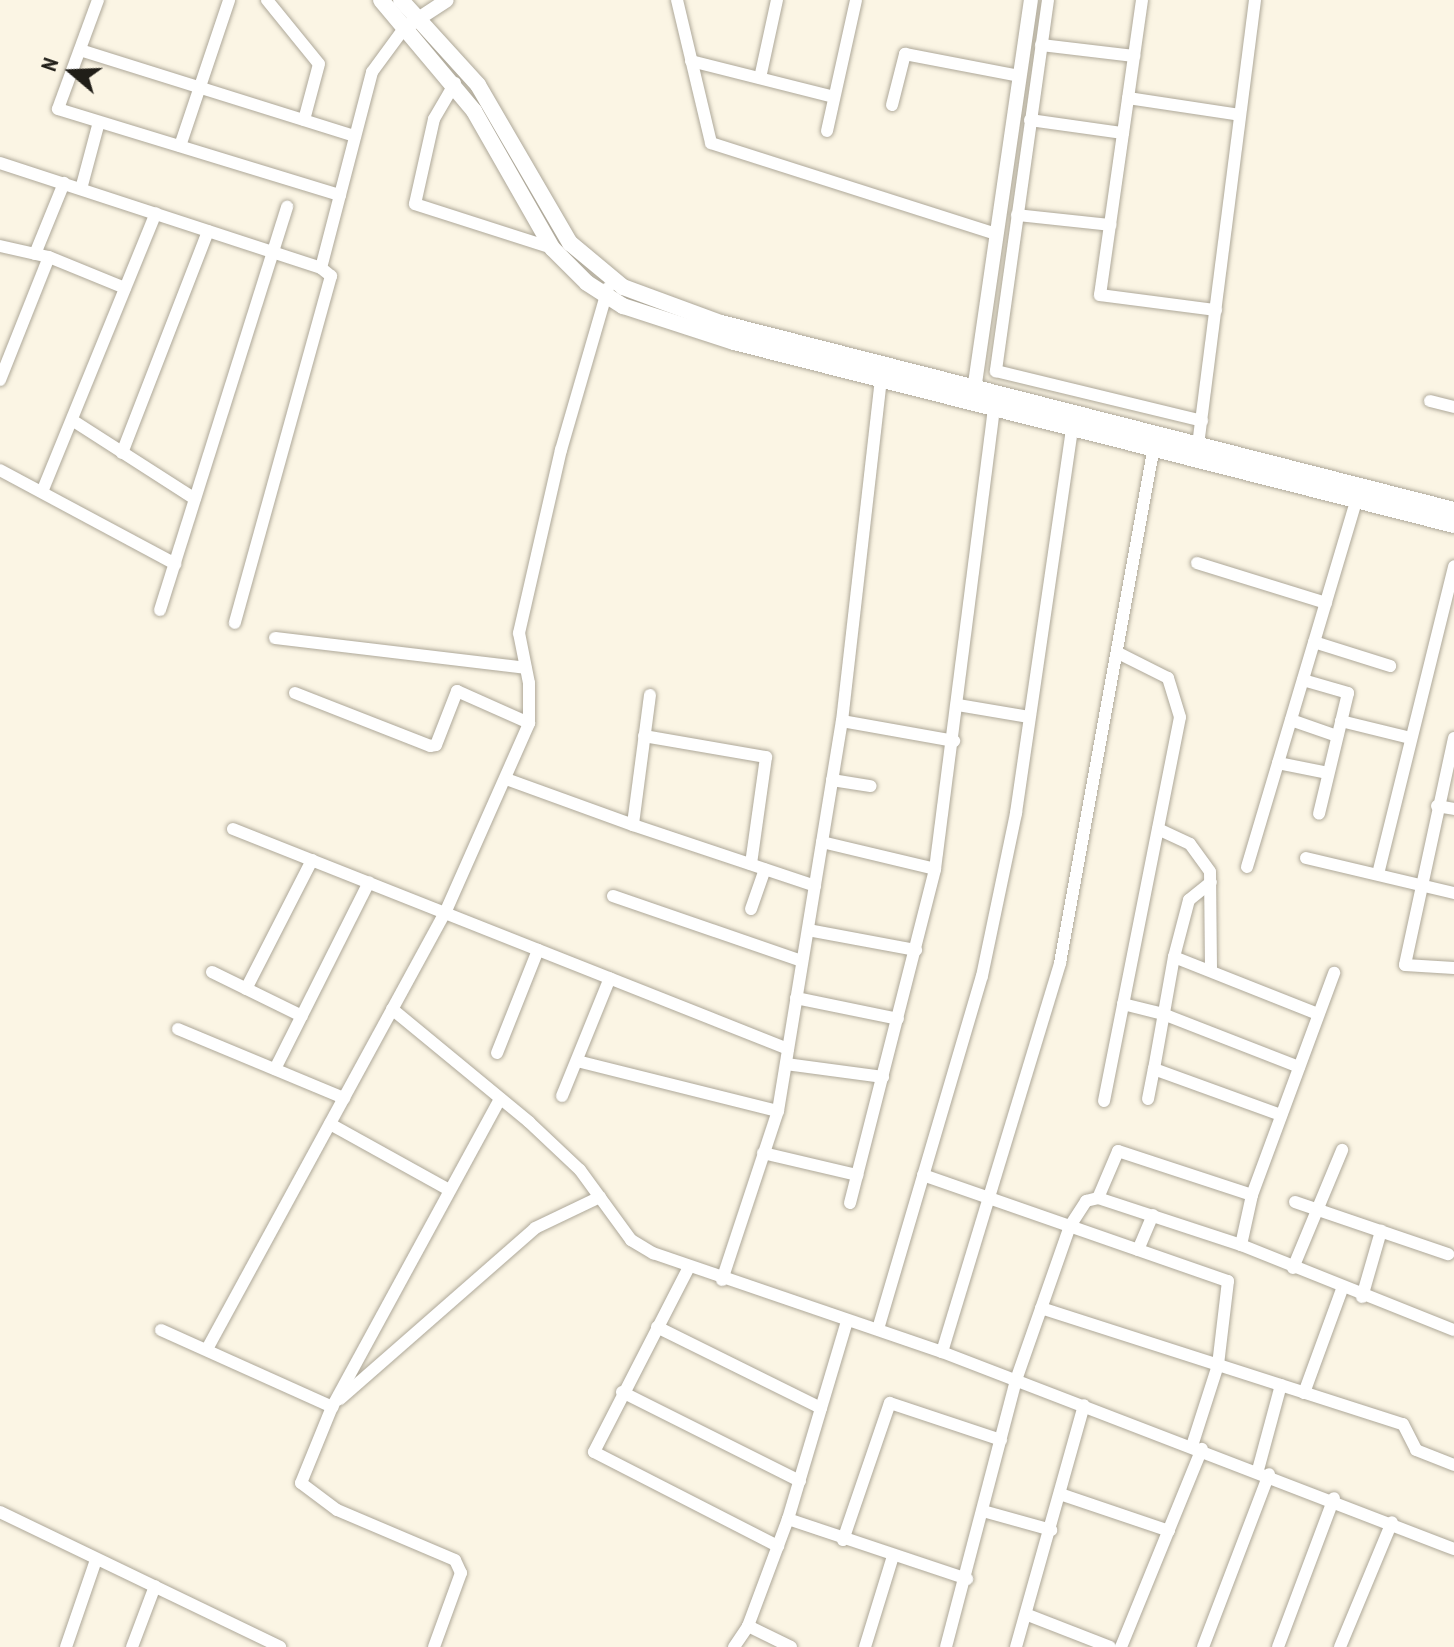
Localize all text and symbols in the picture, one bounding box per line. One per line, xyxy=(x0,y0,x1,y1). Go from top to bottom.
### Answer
north arrow xyxy=(32,32,112,112)
text: N xyxy=(34,54,64,74)

